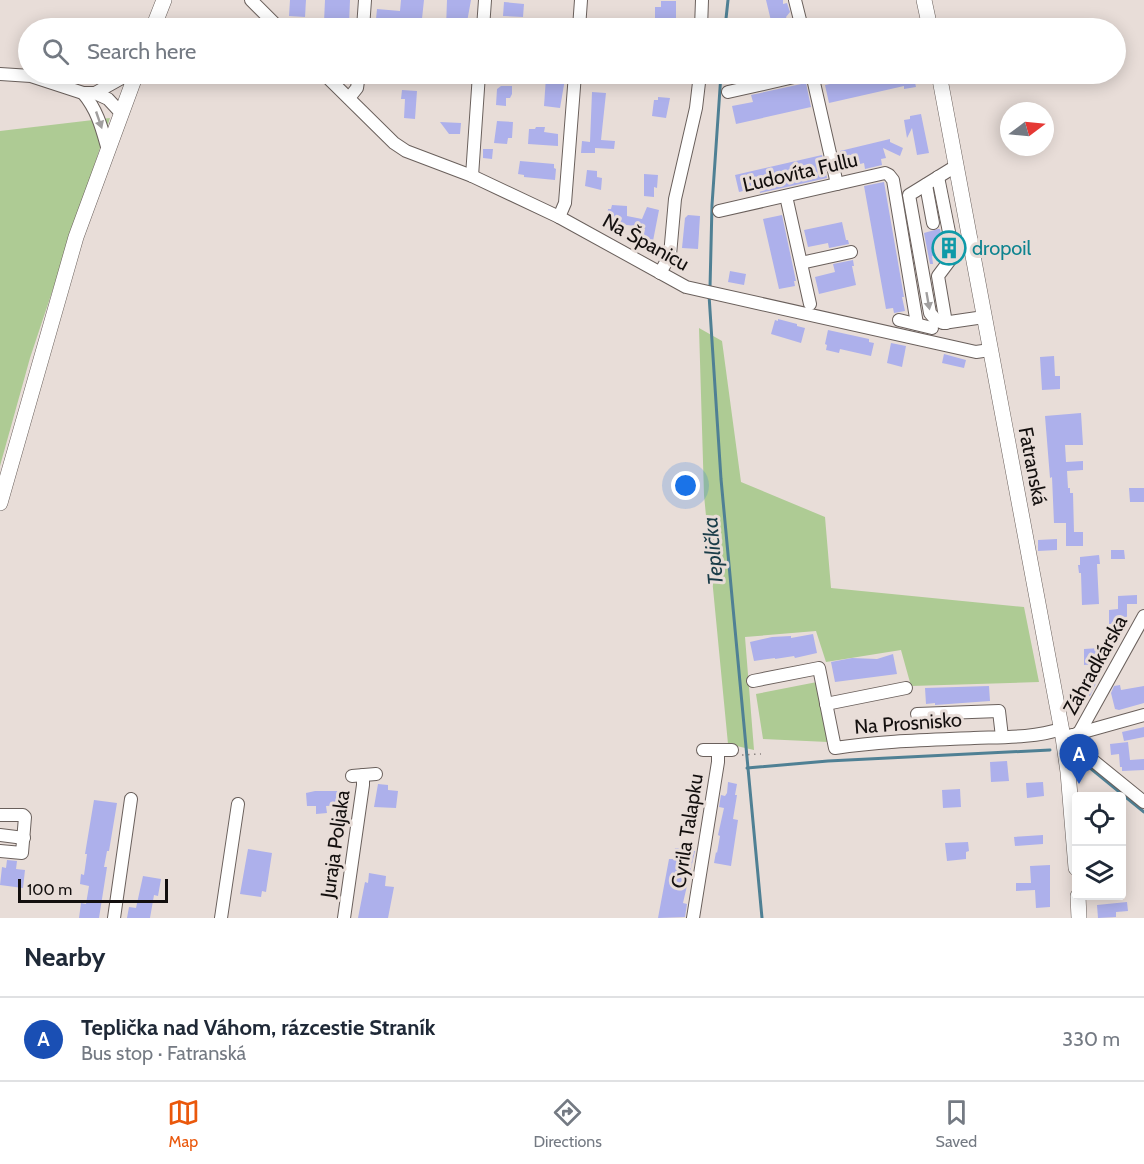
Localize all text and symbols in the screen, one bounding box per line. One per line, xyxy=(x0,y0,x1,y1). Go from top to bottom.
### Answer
search box xyxy=(18,18,1126,84)
icon: search xyxy=(39,35,72,68)
text: Search here xyxy=(87,38,196,65)
north arrow xyxy=(1000,102,1054,156)
one-way arrow xyxy=(94,111,104,129)
street label: Ľudovíta Fullu xyxy=(740,147,860,197)
street label: Na Španicu xyxy=(599,208,693,276)
building icon: dropoil xyxy=(931,230,967,266)
place label: dropoil xyxy=(972,236,1032,260)
one-way arrow xyxy=(924,292,933,311)
street label: Fatranská xyxy=(1014,425,1052,508)
your location xyxy=(671,471,700,500)
water label: Teplička xyxy=(697,516,728,586)
street label: Záhradkárska xyxy=(1058,611,1132,719)
street label: Na Prosnisko xyxy=(853,707,963,739)
pin: A xyxy=(1060,734,1098,784)
street label: Cyrila Talapku xyxy=(666,772,708,890)
street label: Juraja Poljaka xyxy=(315,788,355,900)
map controls xyxy=(1072,792,1126,900)
button: locate xyxy=(1072,792,1126,846)
button: layers xyxy=(1072,846,1126,900)
scale bar xyxy=(18,876,168,904)
text: 100 m xyxy=(27,880,72,899)
text: Nearby xyxy=(24,941,105,973)
text: Teplička nad Váhom, rázcestie Straník xyxy=(81,1014,435,1041)
text: A xyxy=(37,1027,50,1051)
text: 330 m xyxy=(1062,1027,1120,1051)
text: Bus stop · Fatranská xyxy=(81,1041,246,1065)
tab: Map xyxy=(167,1096,200,1151)
tab: Directions xyxy=(534,1096,602,1151)
tab: Saved xyxy=(936,1096,977,1151)

